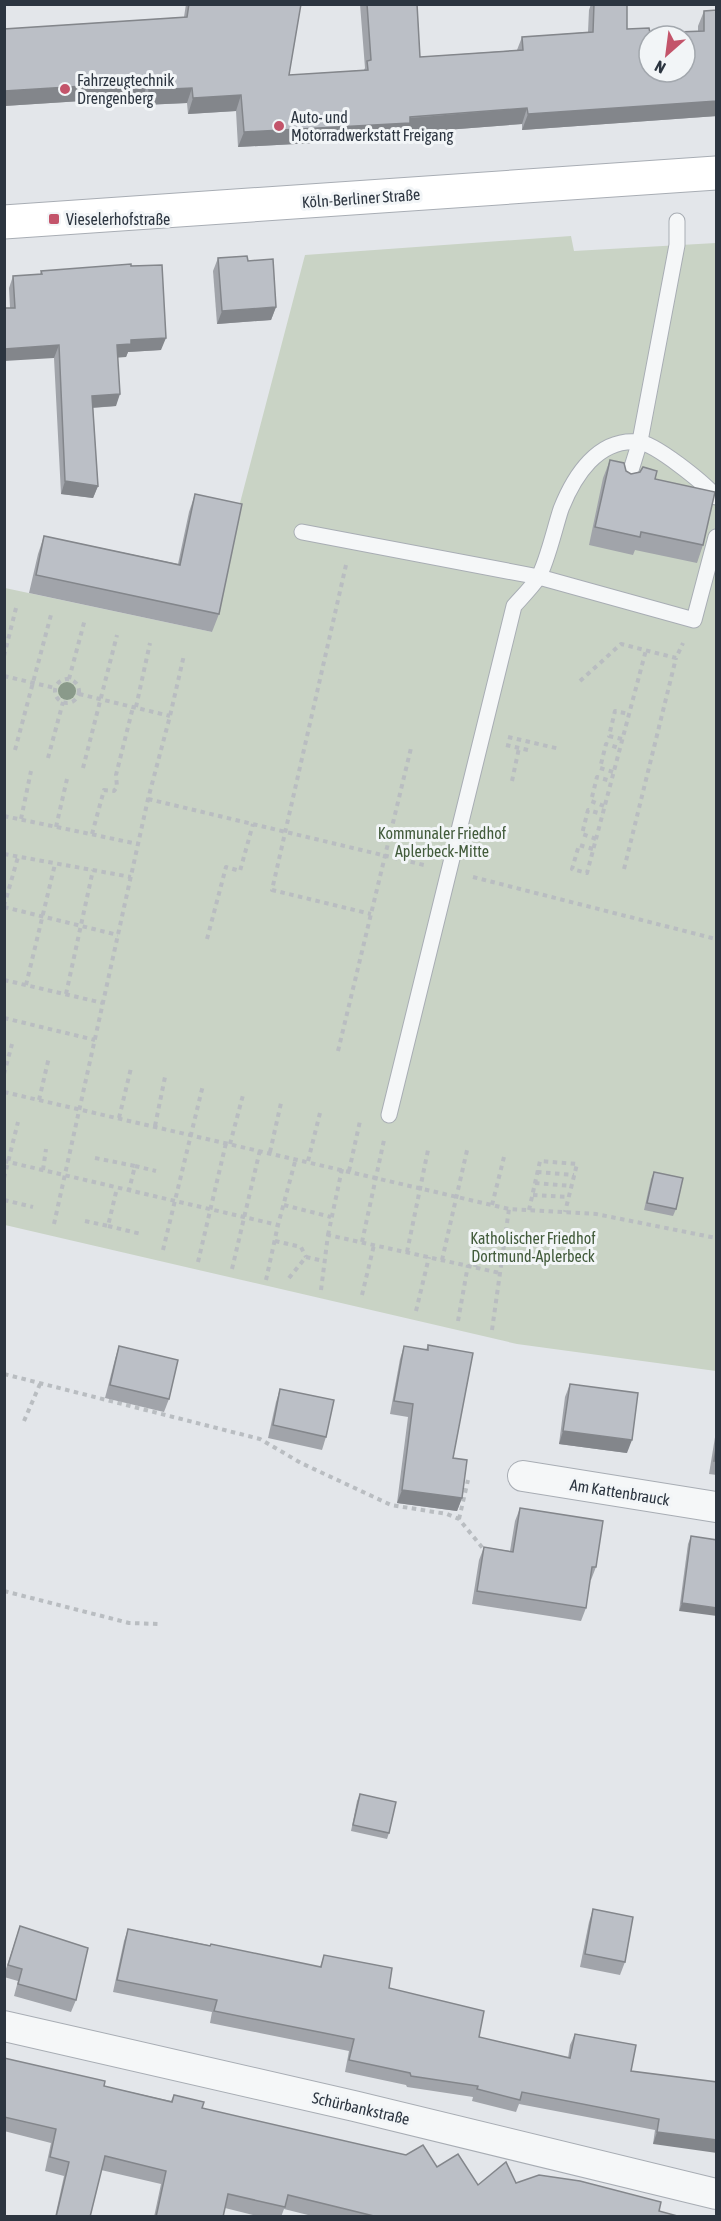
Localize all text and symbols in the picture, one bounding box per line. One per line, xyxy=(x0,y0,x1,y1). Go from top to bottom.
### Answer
north arrow xyxy=(637,24,697,84)
text: N xyxy=(652,57,668,77)
place label: Fahrzeugtechnik Drengenberg xyxy=(77,71,174,108)
marker: Fahrzeugtechnik Drengenberg xyxy=(58,82,72,96)
place label: Auto- und Motorradwerkstatt Freigang xyxy=(291,108,453,145)
marker: Auto- und Motorradwerkstatt Freigang xyxy=(272,119,286,133)
street label: Köln-Berliner Straße xyxy=(301,185,421,211)
place label: Vieselerhofstraße xyxy=(66,210,170,228)
marker: Vieselerhofstraße xyxy=(47,212,61,226)
park label: Kommunaler Friedhof Aplerbeck-Mitte xyxy=(378,824,507,861)
park label: Katholischer Friedhof Dortmund-Aplerbeck xyxy=(470,1229,596,1266)
street label: Am Kattenbrauck xyxy=(569,1475,671,1509)
street label: Schürbankstraße xyxy=(310,2088,412,2128)

